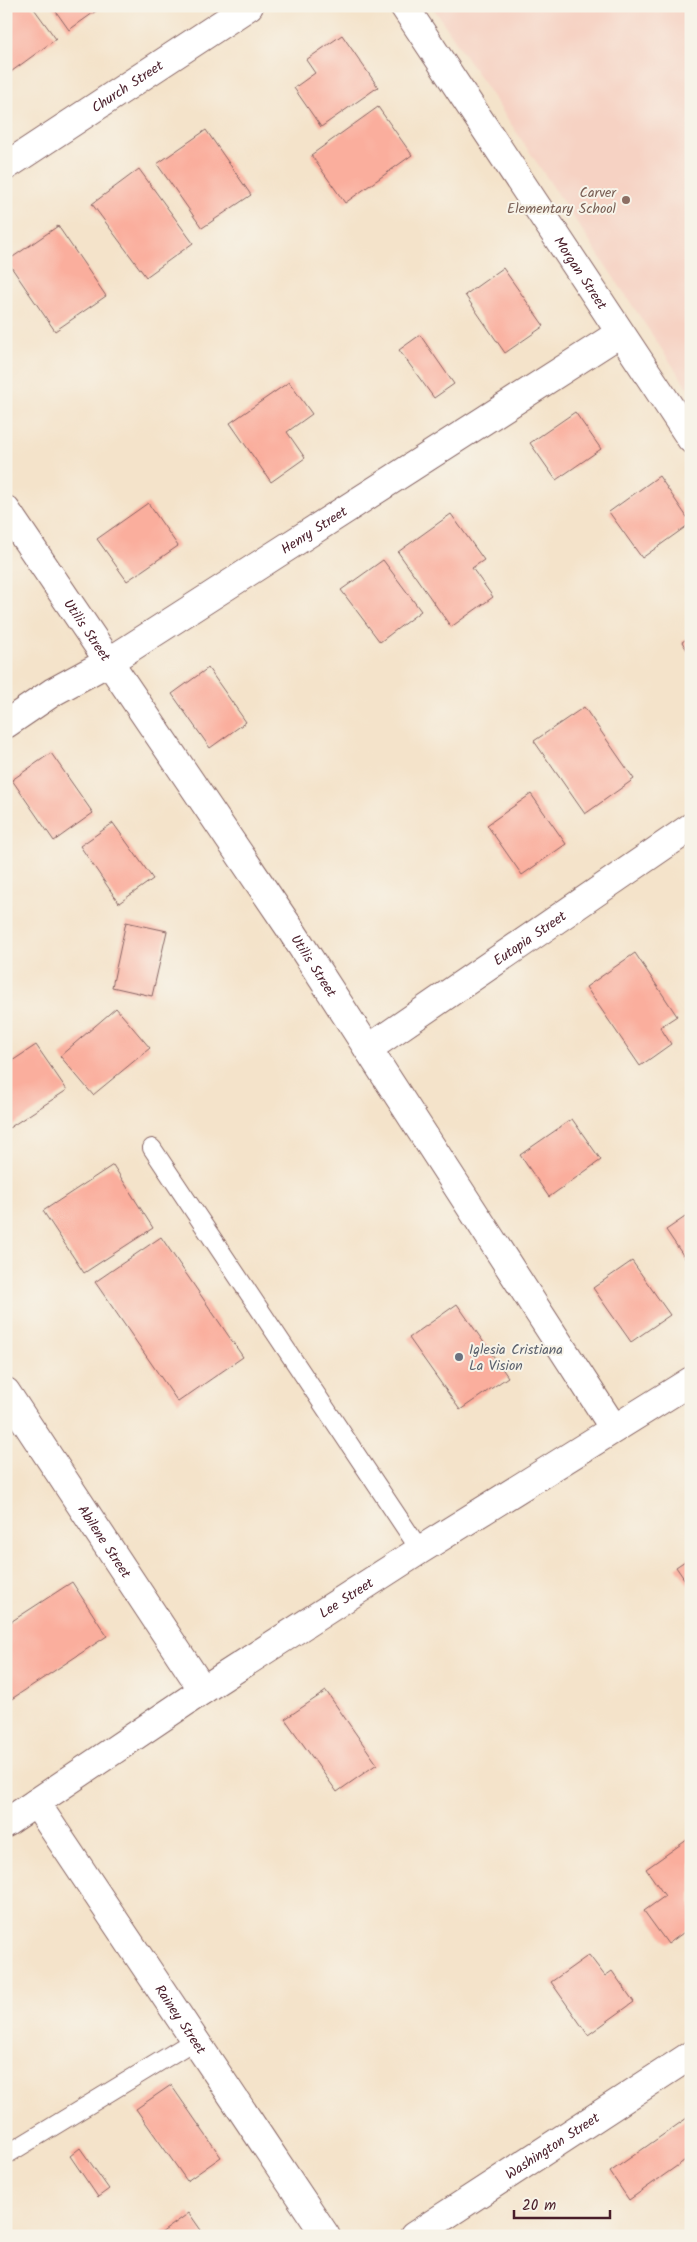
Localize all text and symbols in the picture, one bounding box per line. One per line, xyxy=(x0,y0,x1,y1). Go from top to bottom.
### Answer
street label: Church Street xyxy=(87,55,169,119)
place label: Carver Elementary School xyxy=(507,182,617,220)
marker: Carver Elementary School xyxy=(620,194,632,206)
street label: Morgan Street xyxy=(548,232,613,315)
street label: Henry Street xyxy=(277,501,353,560)
street label: Utilis Street xyxy=(58,595,116,667)
street label: Eutopia Street xyxy=(489,905,572,972)
street label: Utilis Street xyxy=(285,930,342,1002)
place label: Iglesia Cristiana La Vision xyxy=(469,1339,563,1377)
marker: Iglesia Cristiana La Vision xyxy=(453,1351,465,1363)
street label: Abilene Street xyxy=(72,1501,137,1583)
street label: Lee Street xyxy=(315,1572,379,1624)
street label: Rainey Street xyxy=(149,1980,211,2059)
street label: Washington Street xyxy=(501,2107,605,2186)
scale bar xyxy=(514,2187,611,2219)
text: 20 m xyxy=(522,2194,556,2218)

